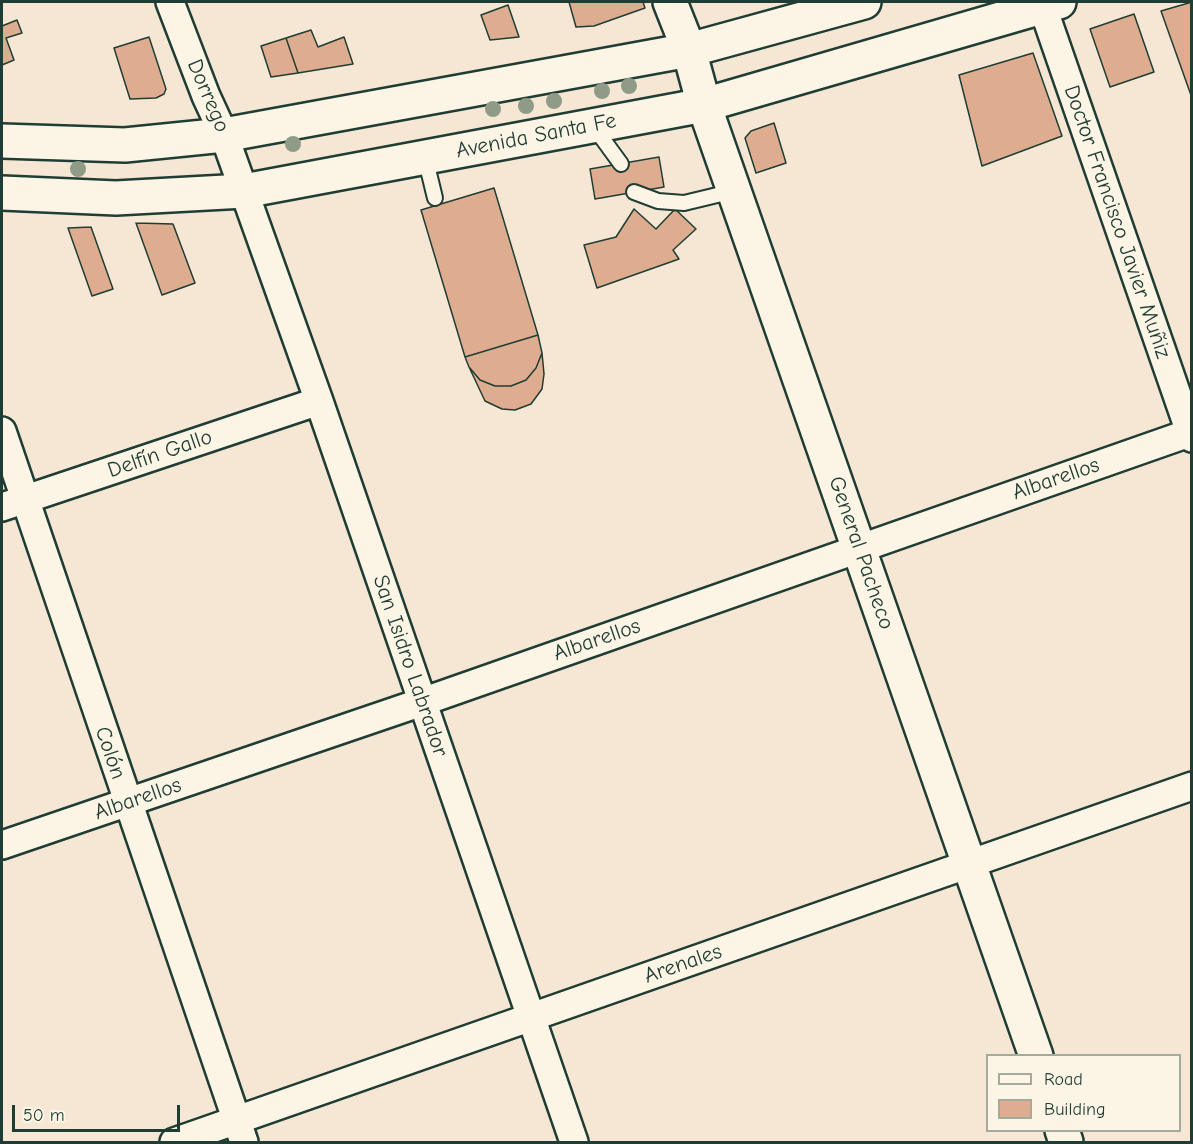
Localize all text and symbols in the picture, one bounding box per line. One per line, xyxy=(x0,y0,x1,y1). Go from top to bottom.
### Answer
street label: Dorrego xyxy=(181,55,235,137)
street label: Doctor Francisco Javier Muñiz xyxy=(1058,82,1176,362)
street label: Avenida Santa Fe xyxy=(454,108,618,164)
street label: Delfín Gallo xyxy=(104,424,216,484)
street label: Albarellos xyxy=(1009,452,1103,506)
street label: General Pacheco xyxy=(822,473,900,633)
street label: San Isidro Labrador xyxy=(367,572,453,760)
street label: Albarellos xyxy=(550,613,644,667)
street label: Colón xyxy=(89,723,131,783)
street label: Albarellos xyxy=(91,772,185,826)
street label: Arenales xyxy=(641,938,725,990)
legend xyxy=(986,1054,1181,1132)
text: Road xyxy=(1044,1069,1083,1090)
scale bar xyxy=(15,1093,183,1131)
text: Building xyxy=(1044,1099,1106,1120)
text: 50 m xyxy=(23,1105,65,1126)

